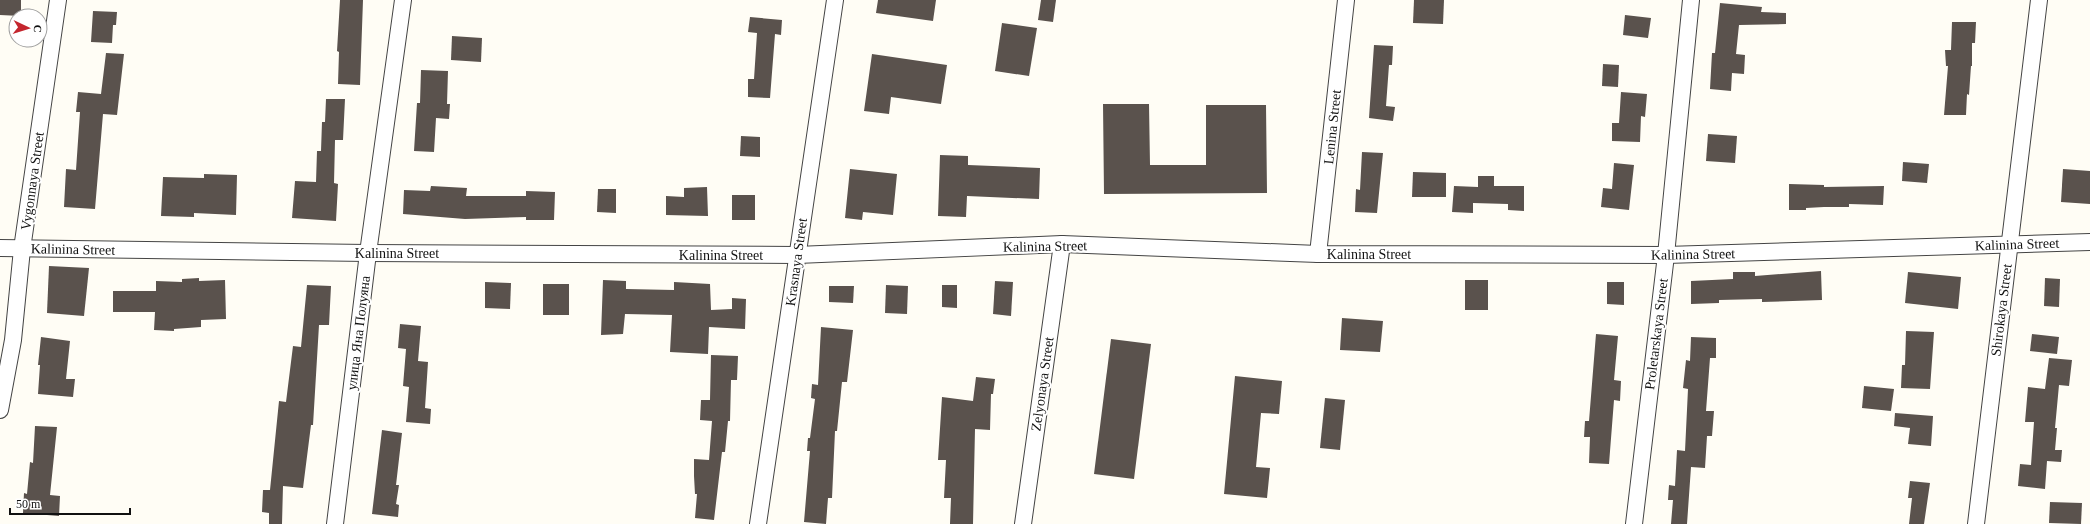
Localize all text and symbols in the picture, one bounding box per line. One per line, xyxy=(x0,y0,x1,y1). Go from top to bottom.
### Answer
north arrow xyxy=(8,8,48,48)
text: С xyxy=(32,24,44,33)
street label: Lenina Street xyxy=(1321,89,1344,165)
street label: Vygonnaya Street xyxy=(18,131,47,231)
street label: Krasnaya Street xyxy=(783,217,810,307)
street label: Kalinina Street xyxy=(1975,236,2060,253)
street label: Kalinina Street xyxy=(1003,238,1087,255)
street label: Kalinina Street xyxy=(31,241,115,258)
street label: Kalinina Street xyxy=(355,246,439,261)
street label: Kalinina Street xyxy=(1651,246,1735,263)
street label: Kalinina Street xyxy=(1327,247,1411,262)
street label: Kalinina Street xyxy=(679,248,763,263)
street label: Shirokaya Street xyxy=(1988,263,2015,357)
street label: улица Яна Полуяна xyxy=(344,274,373,391)
street label: Proletarskaya Street xyxy=(1642,277,1671,391)
street label: Zelyonaya Street xyxy=(1028,336,1057,432)
scale bar xyxy=(10,490,130,516)
text: 50 m xyxy=(16,497,41,511)

